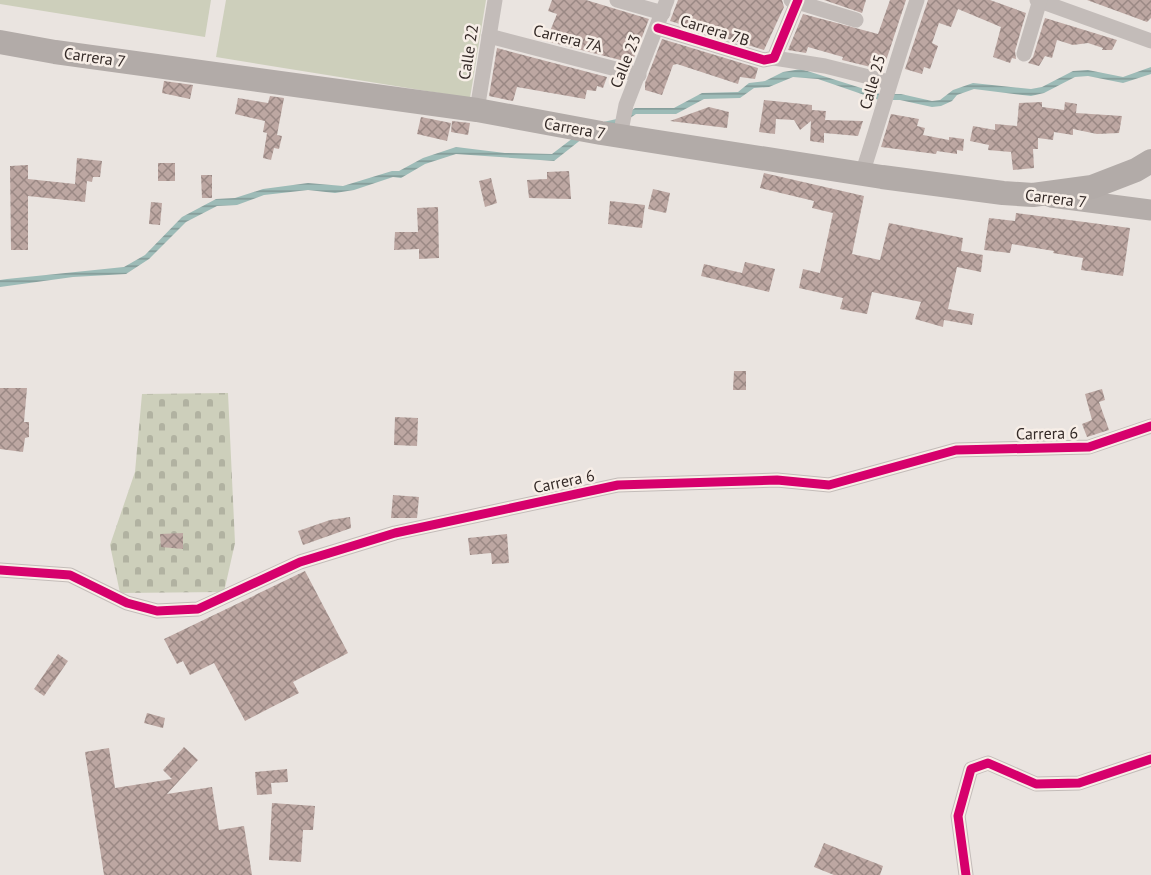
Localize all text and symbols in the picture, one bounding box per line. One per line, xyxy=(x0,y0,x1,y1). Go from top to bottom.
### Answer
street label: Carrera 7B xyxy=(678,10,752,50)
street label: Carrera 7A xyxy=(531,20,605,56)
street label: Calle 22 xyxy=(454,23,482,81)
street label: Calle 23 xyxy=(605,31,645,91)
street label: Carrera 7 xyxy=(63,43,127,71)
street label: Calle 25 xyxy=(855,52,889,112)
street label: Carrera 7 xyxy=(543,113,607,143)
street label: Carrera 7 xyxy=(1024,184,1088,212)
street label: Carrera 6 xyxy=(1016,422,1078,444)
street label: Carrera 6 xyxy=(532,465,596,497)

